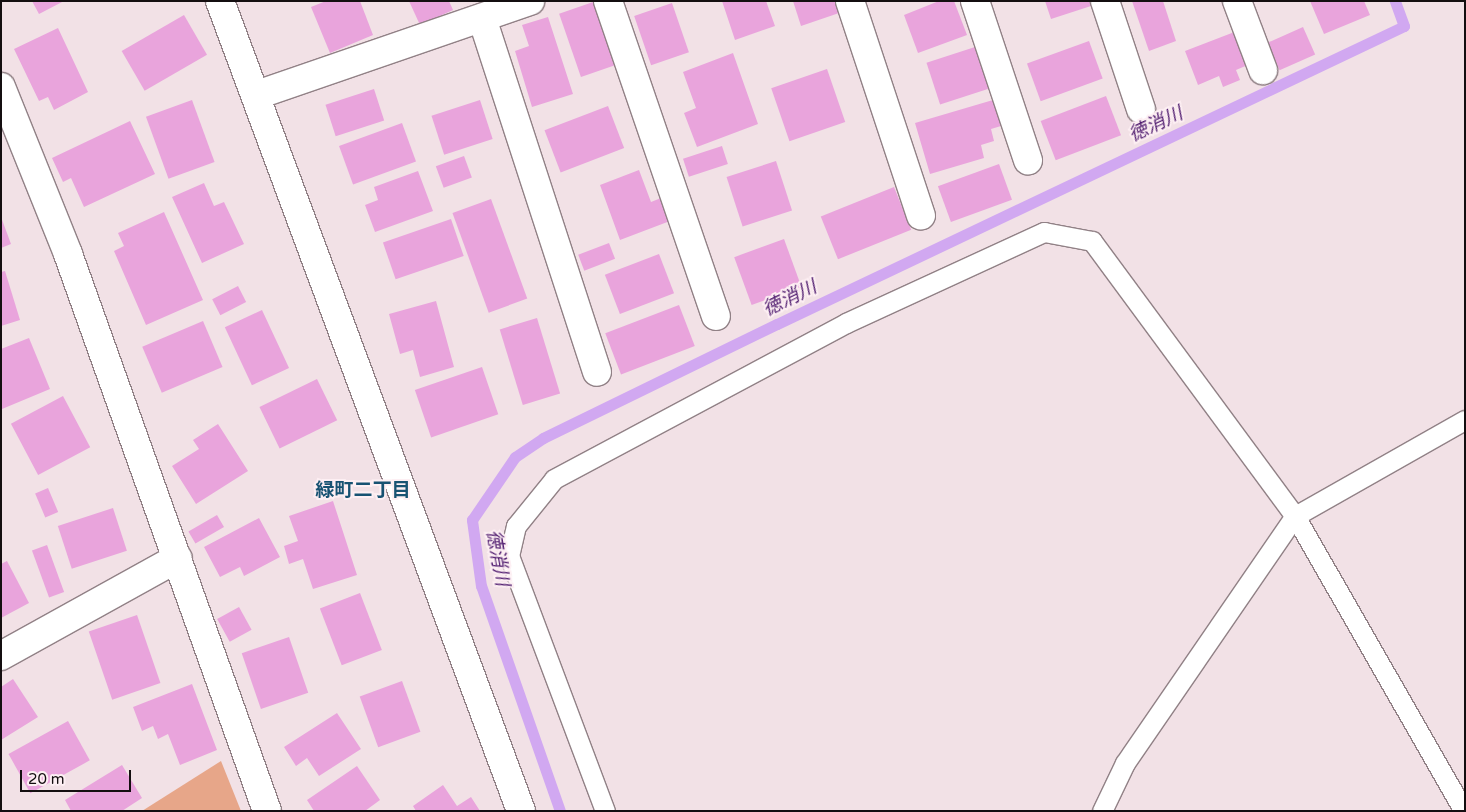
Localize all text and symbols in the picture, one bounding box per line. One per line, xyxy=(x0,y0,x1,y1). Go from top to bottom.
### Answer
water label: 徳消川 xyxy=(1125,103,1187,147)
water label: 徳消川 xyxy=(759,276,821,322)
district label: 緑町二丁目 xyxy=(316,480,410,502)
water label: 徳消川 xyxy=(481,528,513,588)
scale bar xyxy=(22,760,134,792)
text: 20 m xyxy=(28,770,65,788)

